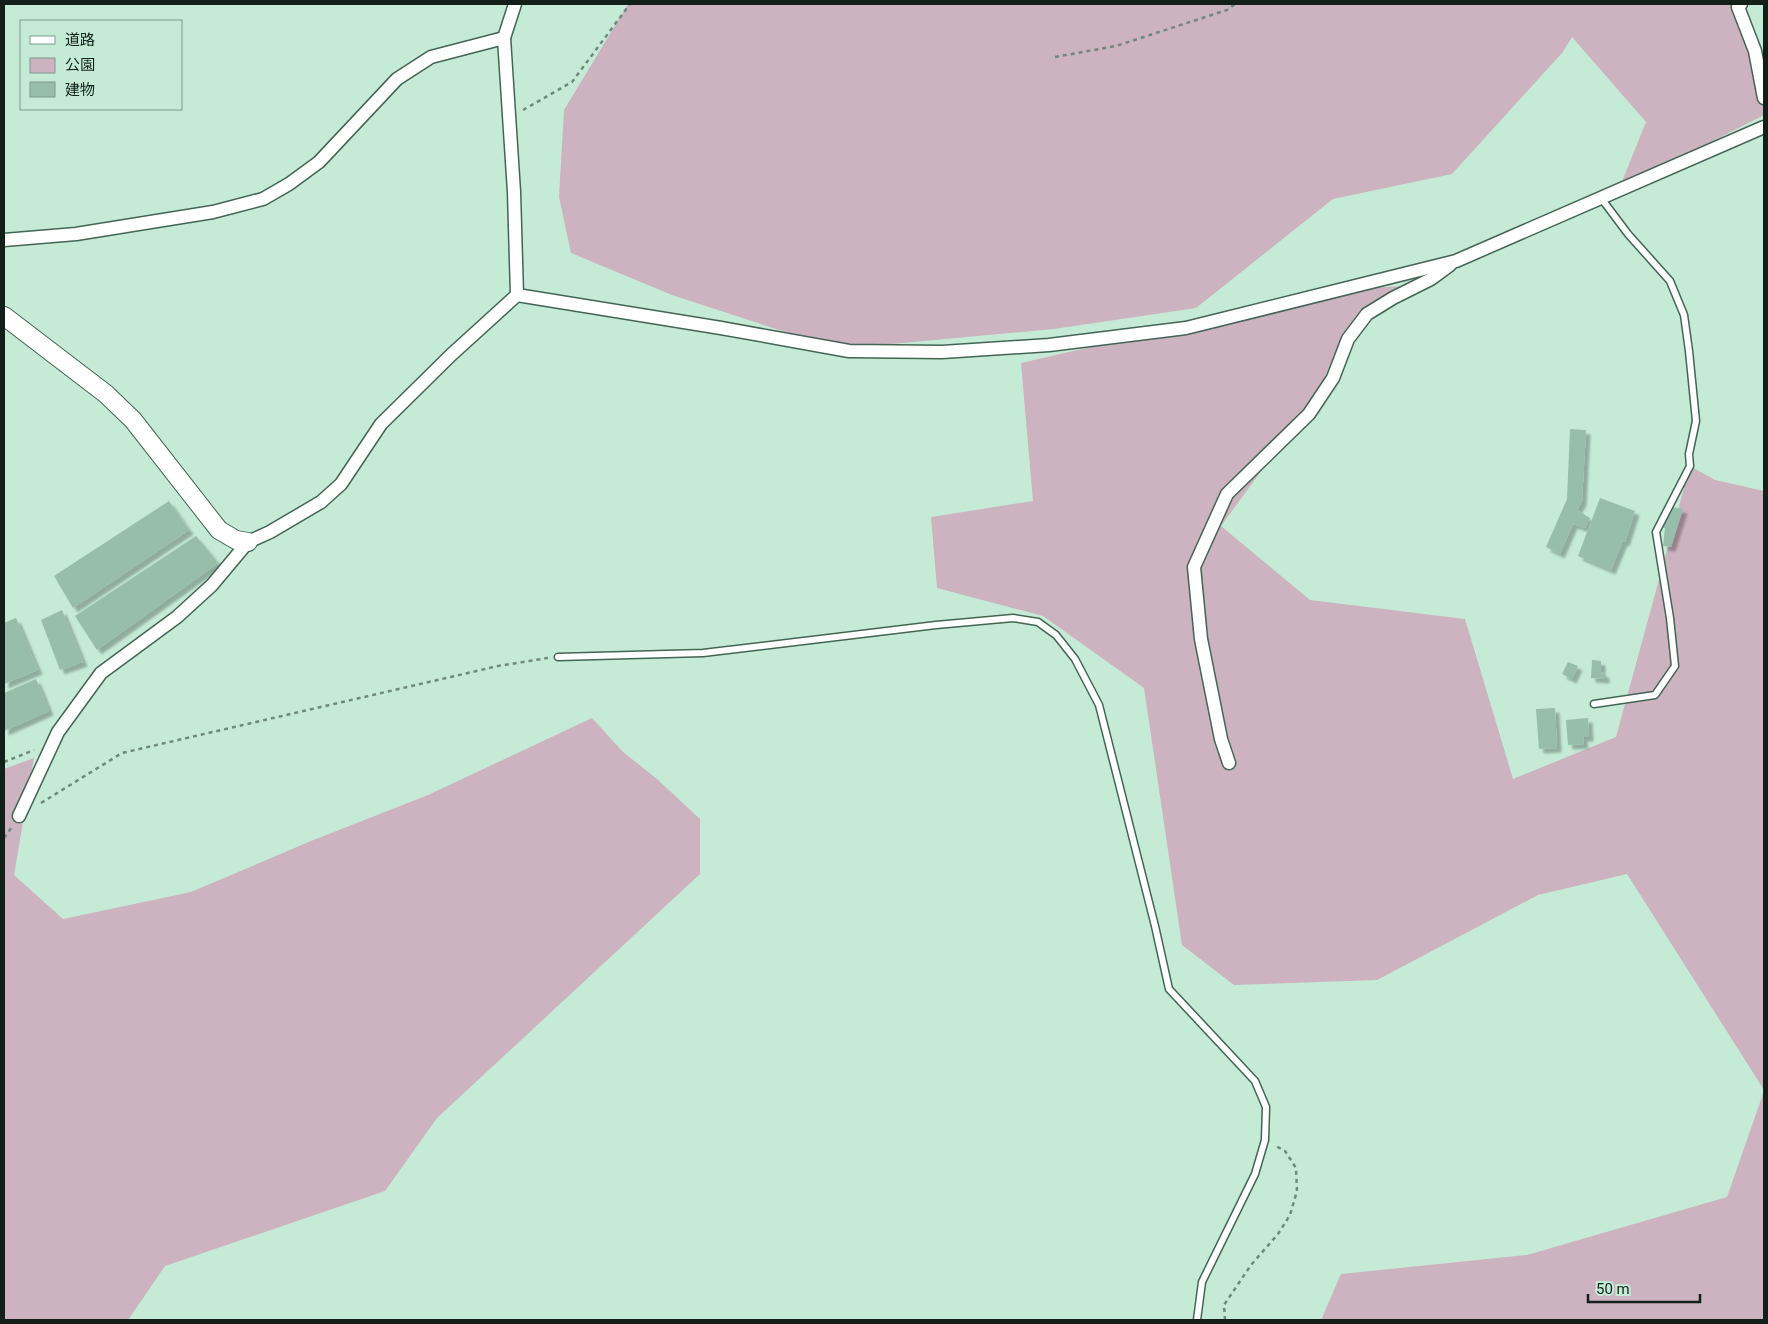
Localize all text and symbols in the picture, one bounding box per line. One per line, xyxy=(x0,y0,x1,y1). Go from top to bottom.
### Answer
legend xyxy=(20,20,182,110)
text: 道路 xyxy=(65,31,95,49)
text: 公園 xyxy=(65,56,95,74)
text: 建物 xyxy=(65,81,95,99)
scale bar xyxy=(1588,1272,1700,1304)
text: 50 m xyxy=(1596,1280,1630,1298)

